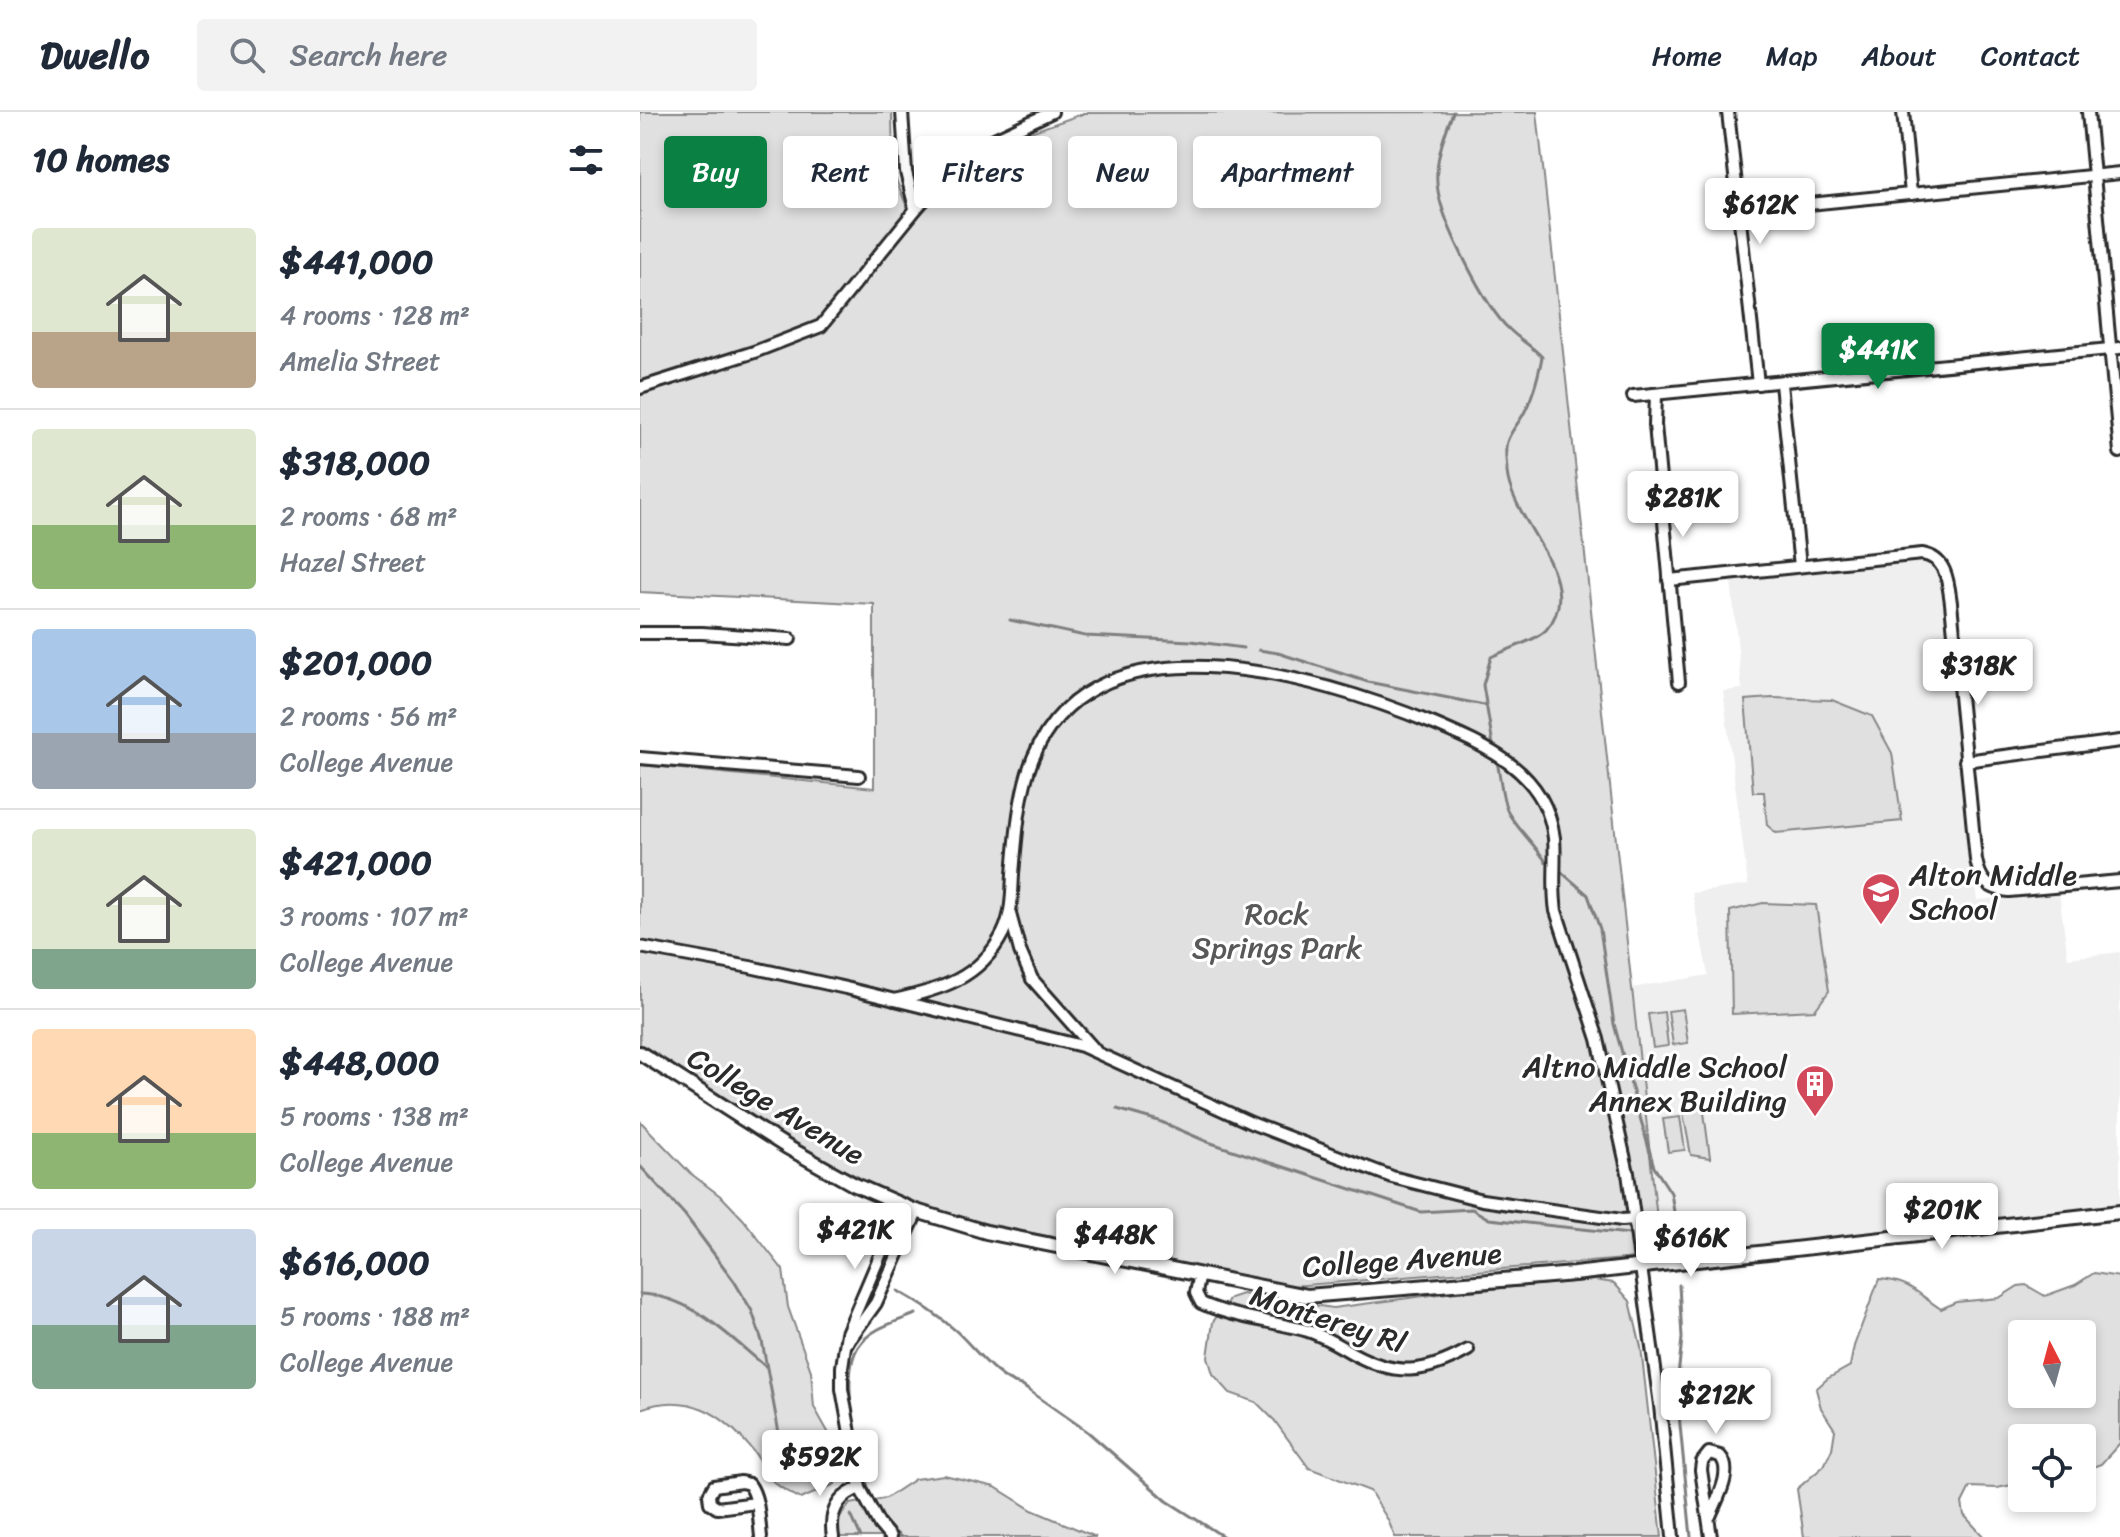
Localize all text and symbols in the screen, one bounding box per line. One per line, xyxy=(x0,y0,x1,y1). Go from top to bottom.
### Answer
search box xyxy=(197,19,757,91)
text: Dwello xyxy=(40,22,149,89)
text: Search here xyxy=(289,28,448,82)
text: Home xyxy=(1652,31,1722,80)
text: Map xyxy=(1766,31,1817,80)
text: About xyxy=(1861,31,1937,80)
text: Contact xyxy=(1981,31,2080,80)
icon: search xyxy=(225,33,269,77)
text: 10 homes xyxy=(32,130,170,190)
chip: Buy xyxy=(664,136,767,208)
chip: Rent xyxy=(783,136,898,208)
chip: Filters xyxy=(914,136,1052,208)
chip: New xyxy=(1068,136,1177,208)
chip: Apartment xyxy=(1193,136,1381,208)
icon: filters xyxy=(564,138,608,182)
pin: $612K xyxy=(1704,178,1816,246)
text: $612K xyxy=(1723,181,1797,227)
text: $441,000 xyxy=(280,232,434,292)
icon: home xyxy=(96,260,192,356)
text: 4 rooms · 128 m² xyxy=(280,292,470,338)
pin: $441K xyxy=(1822,323,1934,391)
text: $441K xyxy=(1840,326,1916,372)
text: Amelia Street xyxy=(280,338,440,384)
text: $318,000 xyxy=(280,433,430,493)
icon: home xyxy=(96,461,192,557)
pin: $281K xyxy=(1627,471,1739,539)
text: $281K xyxy=(1645,474,1721,520)
text: 2 rooms · 68 m² xyxy=(280,493,457,539)
text: Hazel Street xyxy=(280,539,426,585)
text: $201,000 xyxy=(280,633,432,693)
pin: $318K xyxy=(1922,639,2034,707)
text: $318K xyxy=(1941,642,2015,688)
icon: home xyxy=(96,661,192,757)
text: 2 rooms · 56 m² xyxy=(280,693,458,739)
text: College Avenue xyxy=(280,739,453,785)
text: $421,000 xyxy=(280,833,432,893)
place label: Alton Middle School xyxy=(1908,848,2077,936)
icon: home xyxy=(96,861,192,957)
school or university icon: Alton Middle School xyxy=(1860,871,1902,926)
park label: Rock Springs Park xyxy=(1192,887,1363,975)
text: 3 rooms · 107 m² xyxy=(280,893,469,939)
text: College Avenue xyxy=(280,939,453,985)
street label: College Avenue xyxy=(677,1031,875,1181)
text: $448,000 xyxy=(280,1033,440,1093)
place label: Altno Middle School Annex Building xyxy=(1522,1040,1787,1128)
icon: home xyxy=(96,1061,192,1157)
building icon: Altno Middle School Annex Building xyxy=(1794,1063,1836,1118)
text: 5 rooms · 138 m² xyxy=(280,1093,469,1139)
text: College Avenue xyxy=(280,1139,453,1185)
pin: $201K xyxy=(1886,1183,1998,1251)
text: $201K xyxy=(1904,1186,1980,1232)
pin: $421K xyxy=(799,1203,911,1271)
text: $421K xyxy=(817,1206,893,1252)
pin: $448K xyxy=(1059,1208,1171,1276)
text: $448K xyxy=(1074,1211,1156,1257)
pin: $616K xyxy=(1635,1211,1747,1279)
text: $616K xyxy=(1654,1214,1728,1260)
street label: College Avenue xyxy=(1301,1226,1503,1294)
text: $616,000 xyxy=(280,1233,430,1293)
icon: home xyxy=(96,1261,192,1357)
street label: Monterey Rl xyxy=(1243,1268,1414,1370)
text: 5 rooms · 188 m² xyxy=(280,1293,470,1339)
north arrow xyxy=(2008,1320,2096,1408)
map controls xyxy=(2008,1320,2096,1512)
text: College Avenue xyxy=(280,1339,453,1385)
pin: $212K xyxy=(1660,1368,1772,1436)
text: $212K xyxy=(1679,1371,1753,1417)
button: locate xyxy=(2008,1424,2096,1512)
pin: $592K xyxy=(764,1430,876,1498)
text: $592K xyxy=(780,1433,860,1479)

